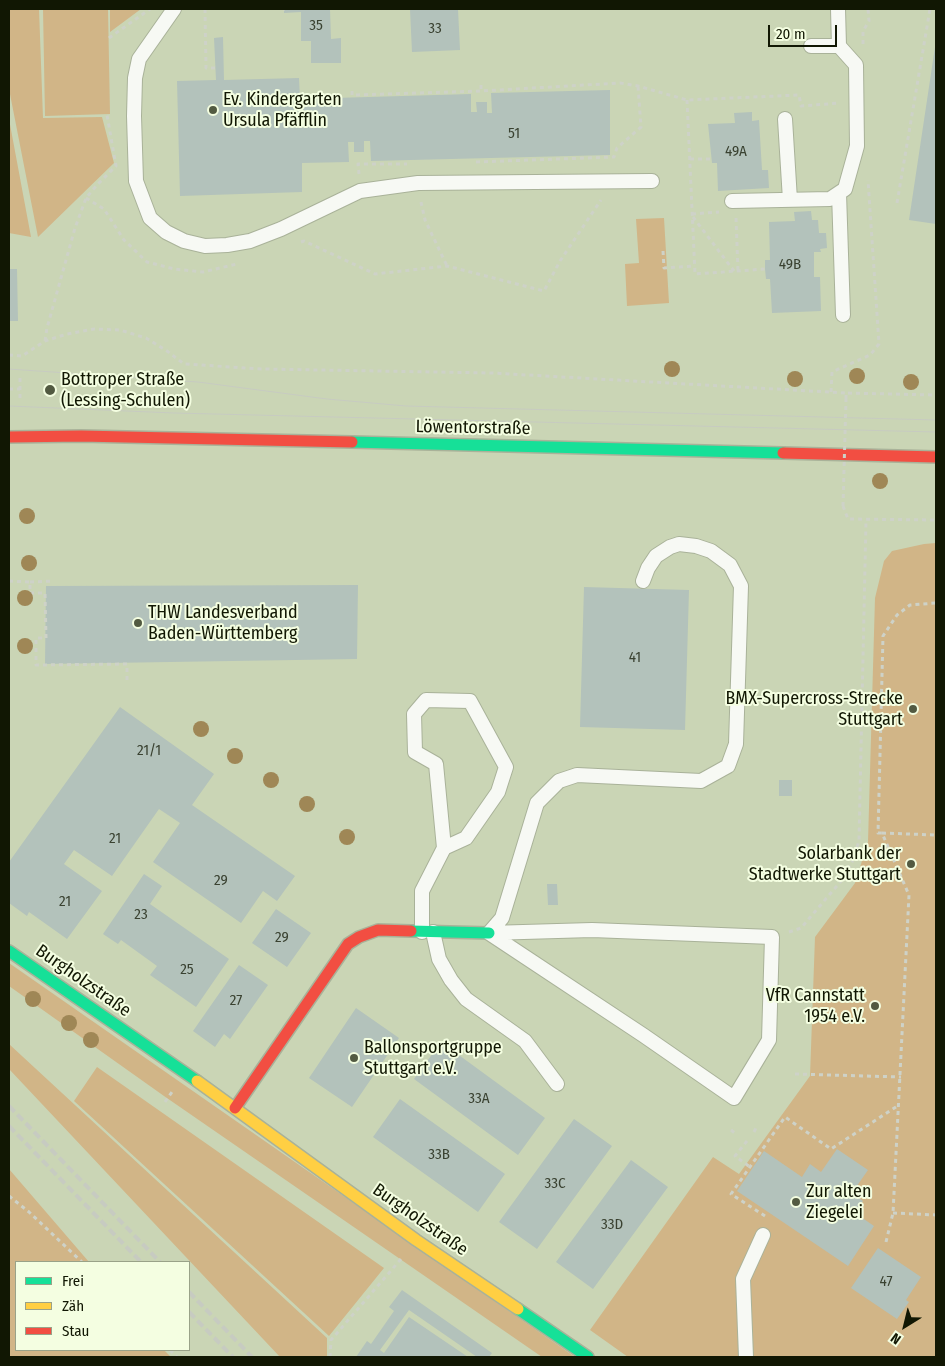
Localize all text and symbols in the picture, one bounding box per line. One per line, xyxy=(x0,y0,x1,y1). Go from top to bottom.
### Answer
scale bar xyxy=(770,15,839,47)
house number: 35 xyxy=(309,17,323,35)
house number: 33 xyxy=(428,20,442,38)
text: 20 m xyxy=(776,25,806,43)
place label: Ev. Kindergarten Ursula Pfäfflin xyxy=(223,89,342,132)
marker: Ev. Kindergarten Ursula Pfäfflin xyxy=(207,104,219,116)
house number: 51 xyxy=(508,125,520,143)
house number: 49A xyxy=(725,143,747,161)
house number: 49B xyxy=(779,256,801,274)
place label: Bottroper Straße (Lessing-Schulen) xyxy=(61,369,190,412)
marker: Bottroper Straße (Lessing-Schulen) xyxy=(43,383,57,397)
street label: Löwentorstraße xyxy=(415,416,531,440)
place label: THW Landesverband Baden-Württemberg xyxy=(148,602,298,644)
marker: THW Landesverband Baden-Württemberg xyxy=(132,617,144,629)
house number: 41 xyxy=(629,649,641,667)
place label: BMX-Supercross-Strecke Stuttgart xyxy=(725,688,903,731)
marker: BMX-Supercross-Strecke Stuttgart xyxy=(907,703,919,715)
house number: 21/1 xyxy=(137,742,161,760)
house number: 21 xyxy=(109,830,121,848)
place label: Solarbank der Stadtwerke Stuttgart xyxy=(749,843,901,886)
marker: Solarbank der Stadtwerke Stuttgart xyxy=(905,858,917,870)
house number: 29 xyxy=(214,872,228,890)
house number: 21 xyxy=(59,893,71,911)
house number: 23 xyxy=(134,906,148,924)
house number: 29 xyxy=(275,929,289,947)
street label: Burgholzstraße xyxy=(31,940,135,1022)
house number: 25 xyxy=(180,961,194,979)
place label: VfR Cannstatt 1954 e.V. xyxy=(766,985,865,1028)
house number: 27 xyxy=(230,992,242,1010)
marker: VfR Cannstatt 1954 e.V. xyxy=(869,1000,881,1012)
place label: Ballonsportgruppe Stuttgart e.V. xyxy=(364,1037,502,1080)
marker: Ballonsportgruppe Stuttgart e.V. xyxy=(348,1052,360,1064)
house number: 33A xyxy=(468,1090,490,1108)
house number: 33B xyxy=(428,1146,450,1164)
house number: 33C xyxy=(544,1175,566,1193)
street label: Burgholzstraße xyxy=(368,1179,472,1261)
place label: Zur alten Ziegelei xyxy=(806,1181,871,1224)
marker: Zur alten Ziegelei xyxy=(790,1196,802,1208)
house number: 33D xyxy=(601,1216,623,1234)
legend xyxy=(15,1261,190,1351)
text: Frei xyxy=(62,1272,84,1290)
house number: 47 xyxy=(879,1273,893,1291)
text: Zäh xyxy=(62,1297,84,1315)
north arrow xyxy=(880,1301,930,1351)
text: Stau xyxy=(62,1322,89,1340)
text: N xyxy=(888,1329,904,1348)

